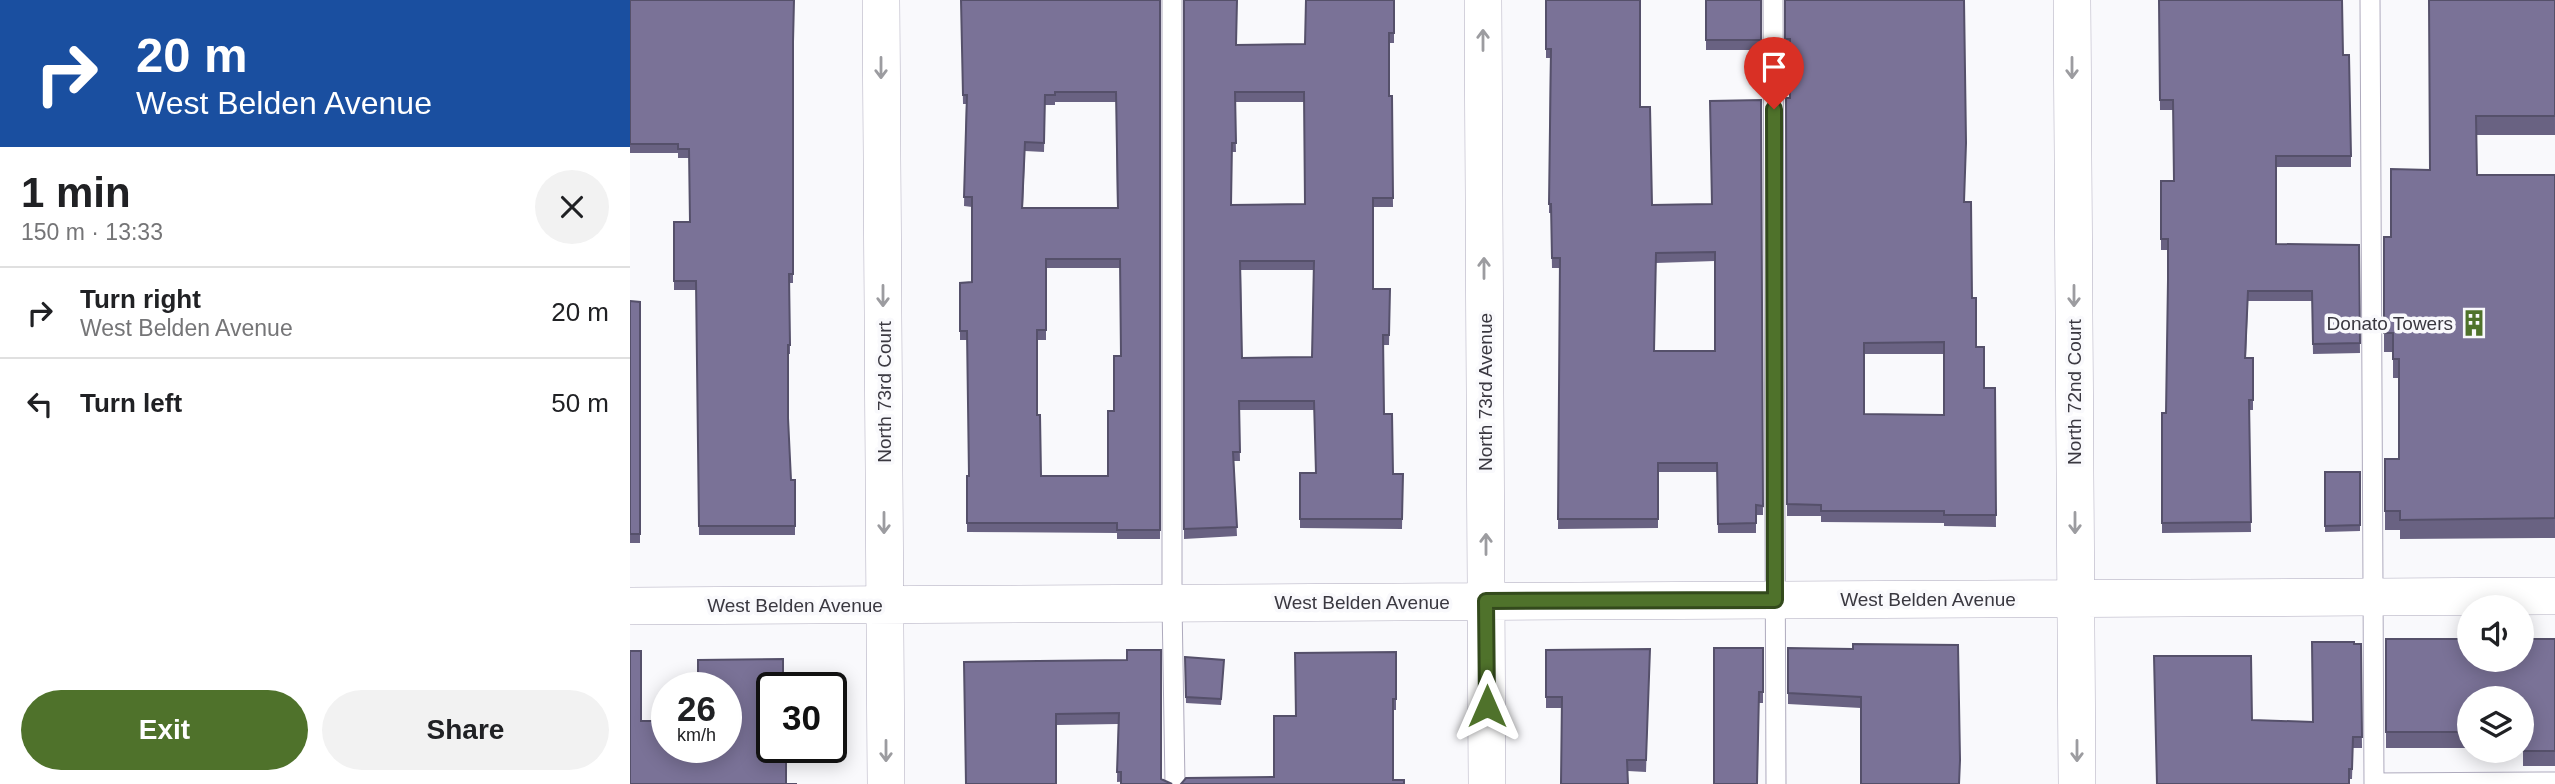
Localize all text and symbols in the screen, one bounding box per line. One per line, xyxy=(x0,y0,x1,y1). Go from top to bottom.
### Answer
icon: right xyxy=(21,28,112,119)
text: 20 m xyxy=(136,28,248,82)
one-way arrow xyxy=(1476,29,1490,52)
pin xyxy=(1744,37,1804,109)
icon: arrive xyxy=(1755,48,1793,86)
one-way arrow xyxy=(874,56,888,79)
one-way arrow xyxy=(2065,56,2079,79)
text: West Belden Avenue xyxy=(136,85,432,121)
text: 1 min xyxy=(21,169,131,216)
button: close xyxy=(535,170,609,244)
text: 150 m · 13:33 xyxy=(21,219,163,245)
one-way arrow xyxy=(1477,257,1491,280)
text: Turn right xyxy=(80,284,201,314)
one-way arrow xyxy=(876,284,890,307)
one-way arrow xyxy=(2067,284,2081,307)
icon: right xyxy=(21,294,59,332)
text: 20 m xyxy=(551,297,609,327)
building icon: Donato Towers xyxy=(2459,308,2489,338)
street label: North 73rd Avenue xyxy=(1475,313,1496,471)
place label: Donato Towers xyxy=(2327,313,2453,334)
text: West Belden Avenue xyxy=(80,315,293,341)
street label: North 72nd Court xyxy=(2064,318,2085,465)
street label: North 73rd Court xyxy=(874,321,895,463)
icon: left xyxy=(21,385,59,423)
text: Turn left xyxy=(80,388,182,418)
text: 50 m xyxy=(551,388,609,418)
one-way arrow xyxy=(878,511,891,534)
one-way arrow xyxy=(2068,511,2082,534)
one-way arrow xyxy=(1479,533,1493,556)
street label: West Belden Avenue xyxy=(1840,589,2016,610)
street label: West Belden Avenue xyxy=(1274,592,1450,613)
street label: West Belden Avenue xyxy=(707,595,883,616)
map controls xyxy=(2457,595,2534,763)
button: sound xyxy=(2457,595,2534,672)
position arrow xyxy=(1450,669,1524,743)
speed limit sign: 30 xyxy=(756,672,847,763)
button: layers xyxy=(2457,686,2534,763)
text: 26 xyxy=(677,689,716,728)
button: Exit xyxy=(21,690,308,770)
button: Share xyxy=(322,690,609,770)
text: km/h xyxy=(677,725,716,745)
one-way arrow xyxy=(879,739,893,762)
one-way arrow xyxy=(2070,739,2084,762)

